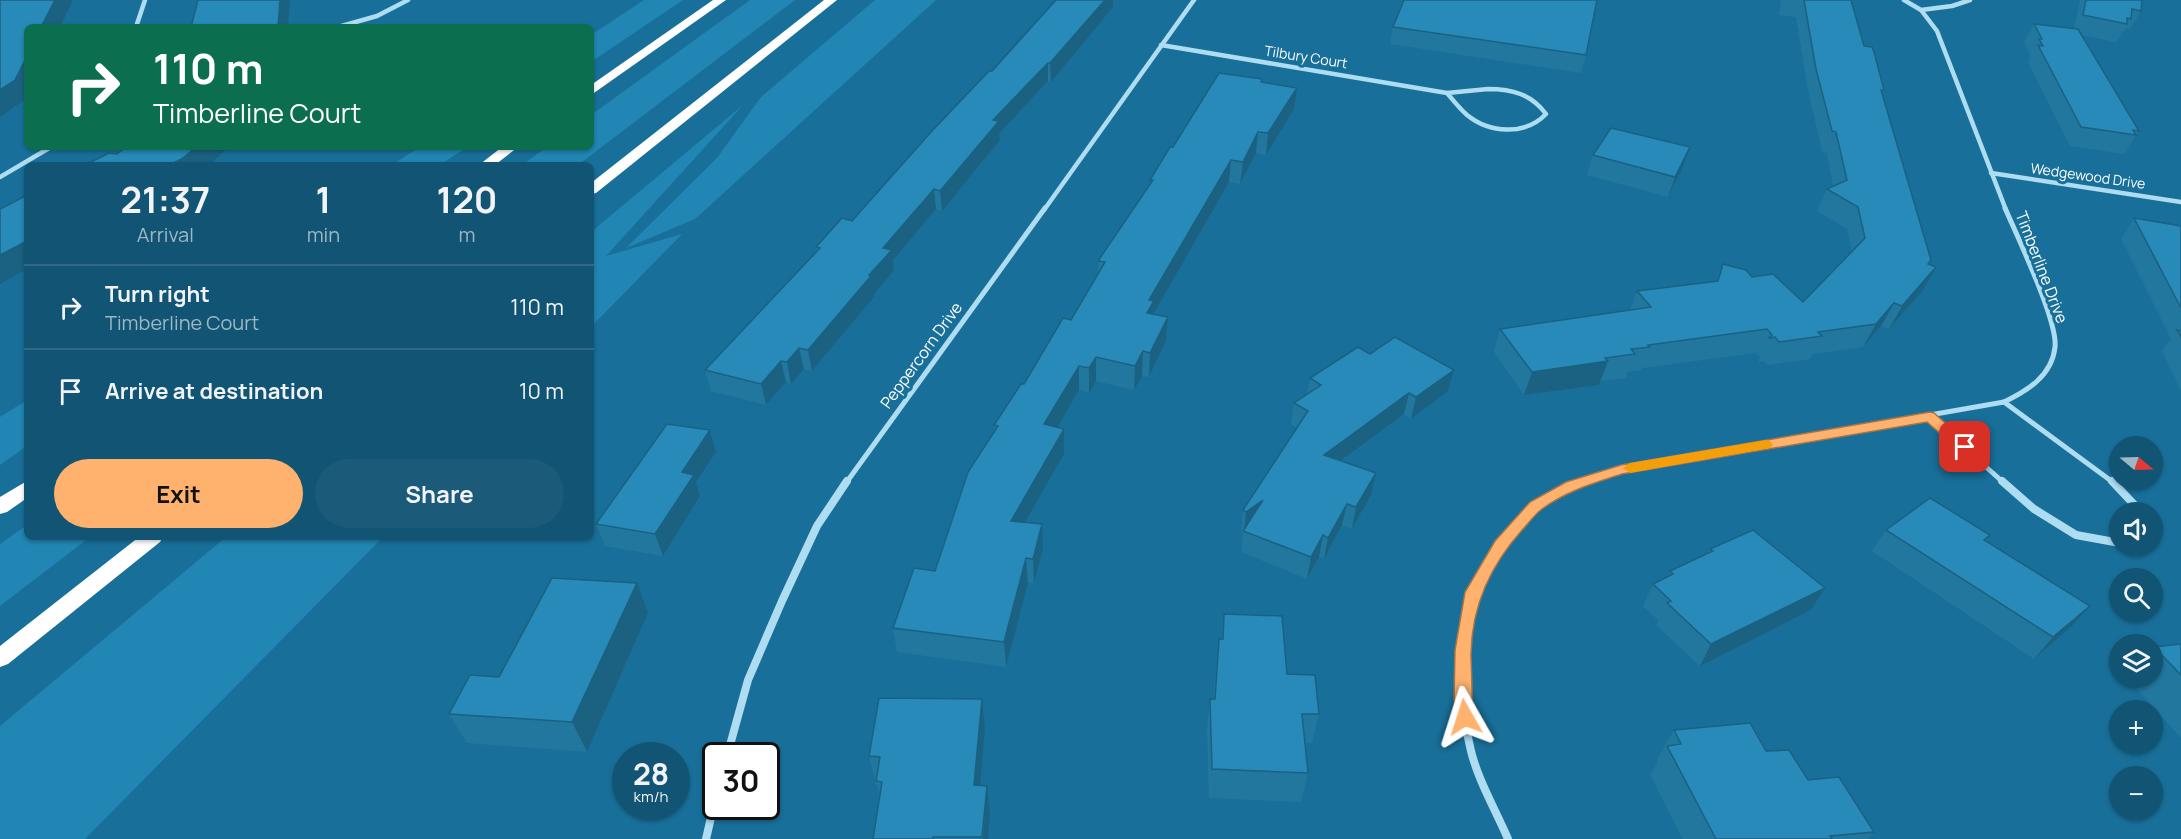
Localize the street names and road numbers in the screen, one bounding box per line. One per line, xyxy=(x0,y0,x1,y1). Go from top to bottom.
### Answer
street label: Tilbury Court xyxy=(1263,41,1349,73)
street label: Wedgewood Drive xyxy=(2029,158,2147,193)
street label: Timberline Drive xyxy=(2011,208,2073,326)
street label: Peppercorn Drive xyxy=(875,297,967,413)

